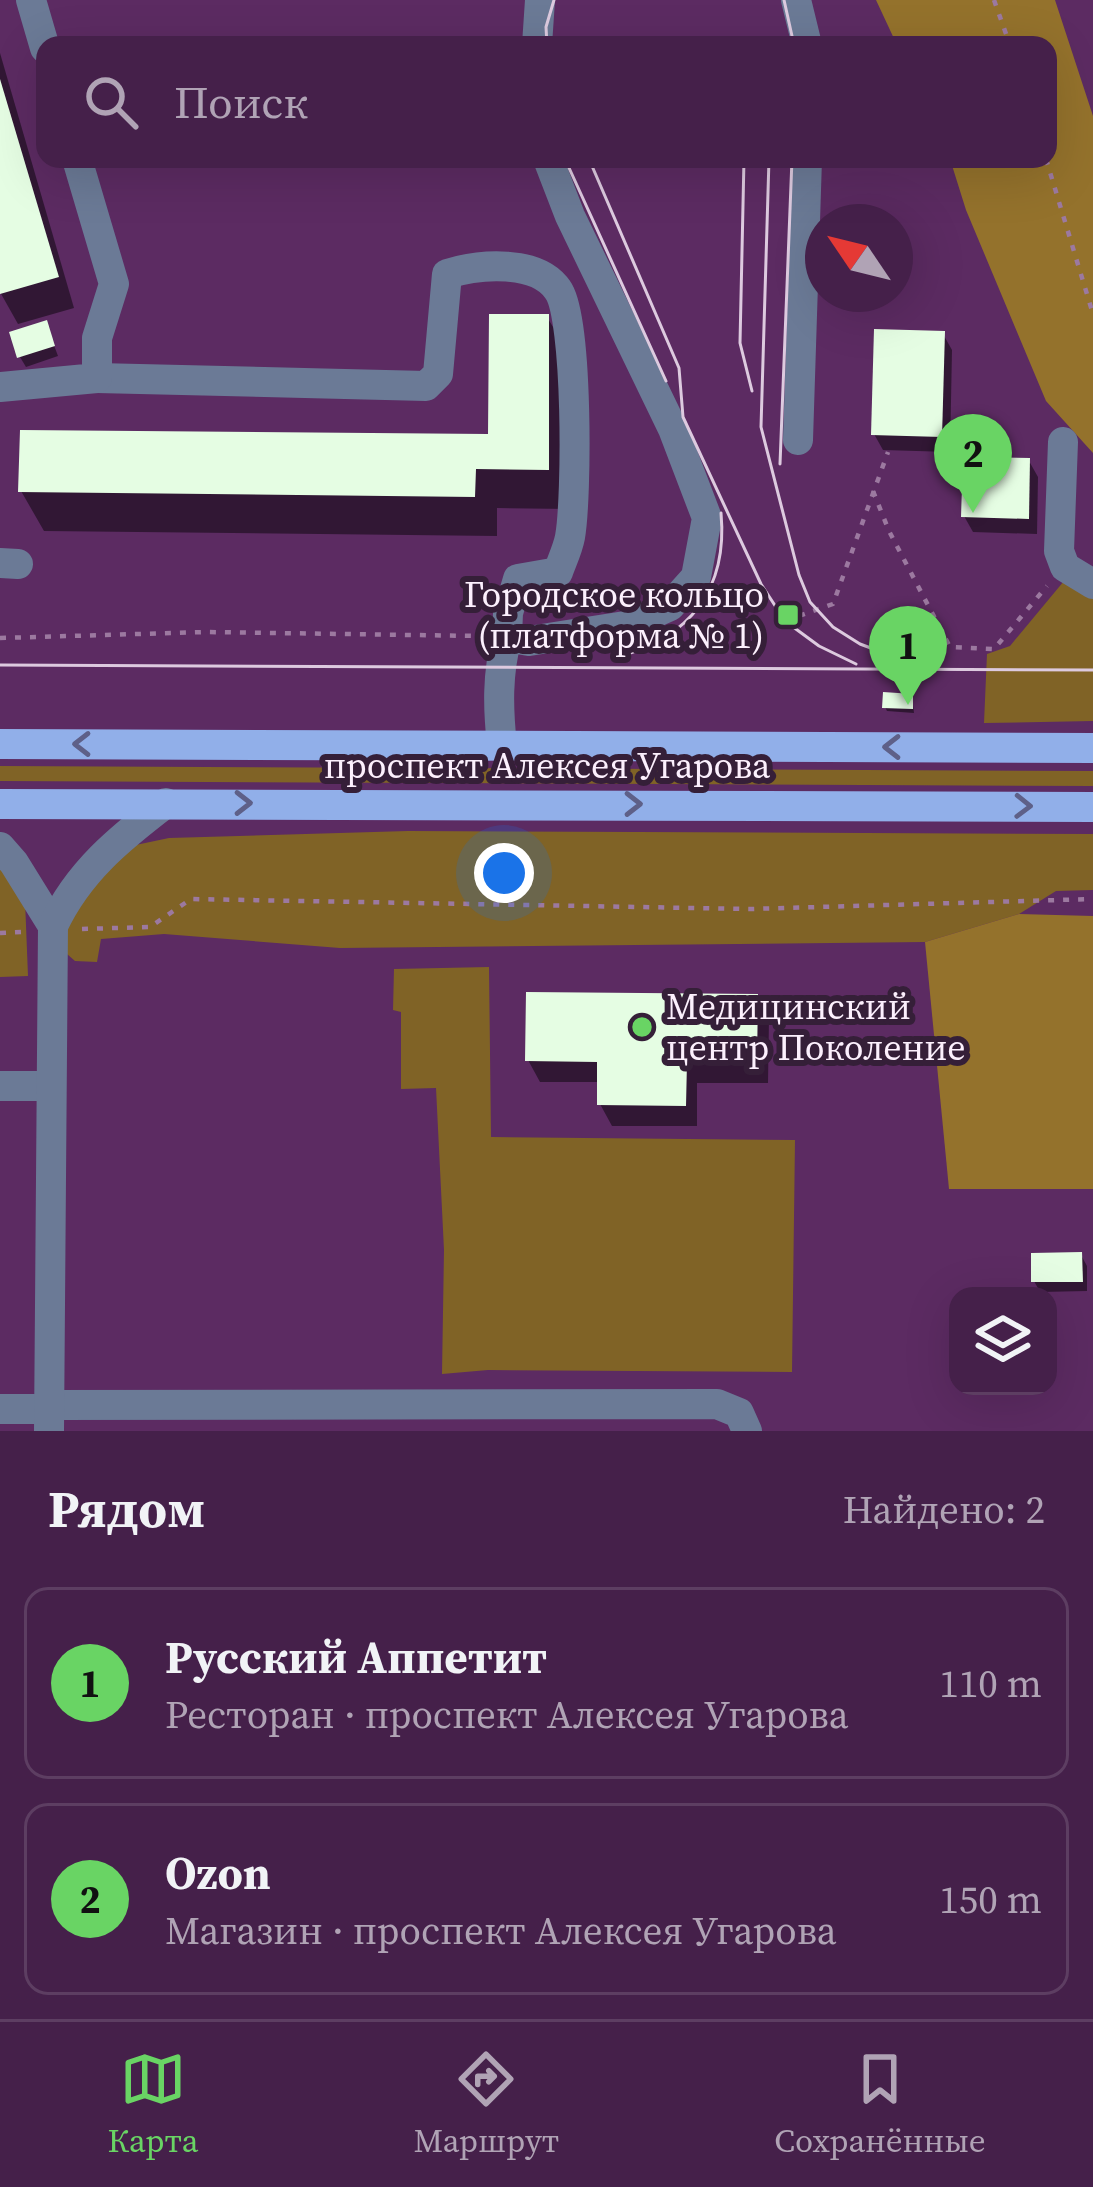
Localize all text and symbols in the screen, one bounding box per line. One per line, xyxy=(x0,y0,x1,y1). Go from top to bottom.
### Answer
search box xyxy=(36,36,1057,168)
icon: search xyxy=(78,69,144,135)
text: Поиск xyxy=(174,71,308,133)
north arrow xyxy=(805,204,913,312)
pin: 2 xyxy=(934,414,1012,513)
place label: Городское кольцо (платформа № 1) xyxy=(464,570,764,660)
marker: Городское кольцо (платформа № 1) xyxy=(775,602,801,628)
pin: 1 xyxy=(869,606,947,705)
one-way arrow xyxy=(72,731,90,757)
one-way arrow xyxy=(882,734,900,760)
street label: проспект Алексея Угарова xyxy=(324,741,771,790)
one-way arrow xyxy=(235,790,253,816)
one-way arrow xyxy=(624,791,643,817)
one-way arrow xyxy=(1014,793,1033,819)
your location xyxy=(474,843,534,903)
place label: Медицинский центр Поколение xyxy=(666,982,966,1072)
marker: Медицинский центр Поколение xyxy=(629,1014,655,1040)
map controls xyxy=(949,1287,1057,1395)
button: layers xyxy=(949,1287,1057,1395)
text: Рядом xyxy=(48,1474,205,1544)
text: Найдено: 2 xyxy=(843,1483,1045,1536)
text: Русский Аппетит xyxy=(165,1626,547,1688)
text: 1 xyxy=(79,1657,101,1710)
text: 110 m xyxy=(939,1657,1042,1710)
text: Ресторан · проспект Алексея Угарова xyxy=(165,1688,849,1741)
text: Ozon xyxy=(165,1842,271,1904)
text: 2 xyxy=(79,1873,101,1926)
text: 150 m xyxy=(939,1873,1042,1926)
text: Магазин · проспект Алексея Угарова xyxy=(165,1904,837,1957)
tab: Карта xyxy=(107,2046,199,2163)
tab: Маршрут xyxy=(414,2046,559,2163)
tab: Сохранённые xyxy=(774,2046,986,2163)

